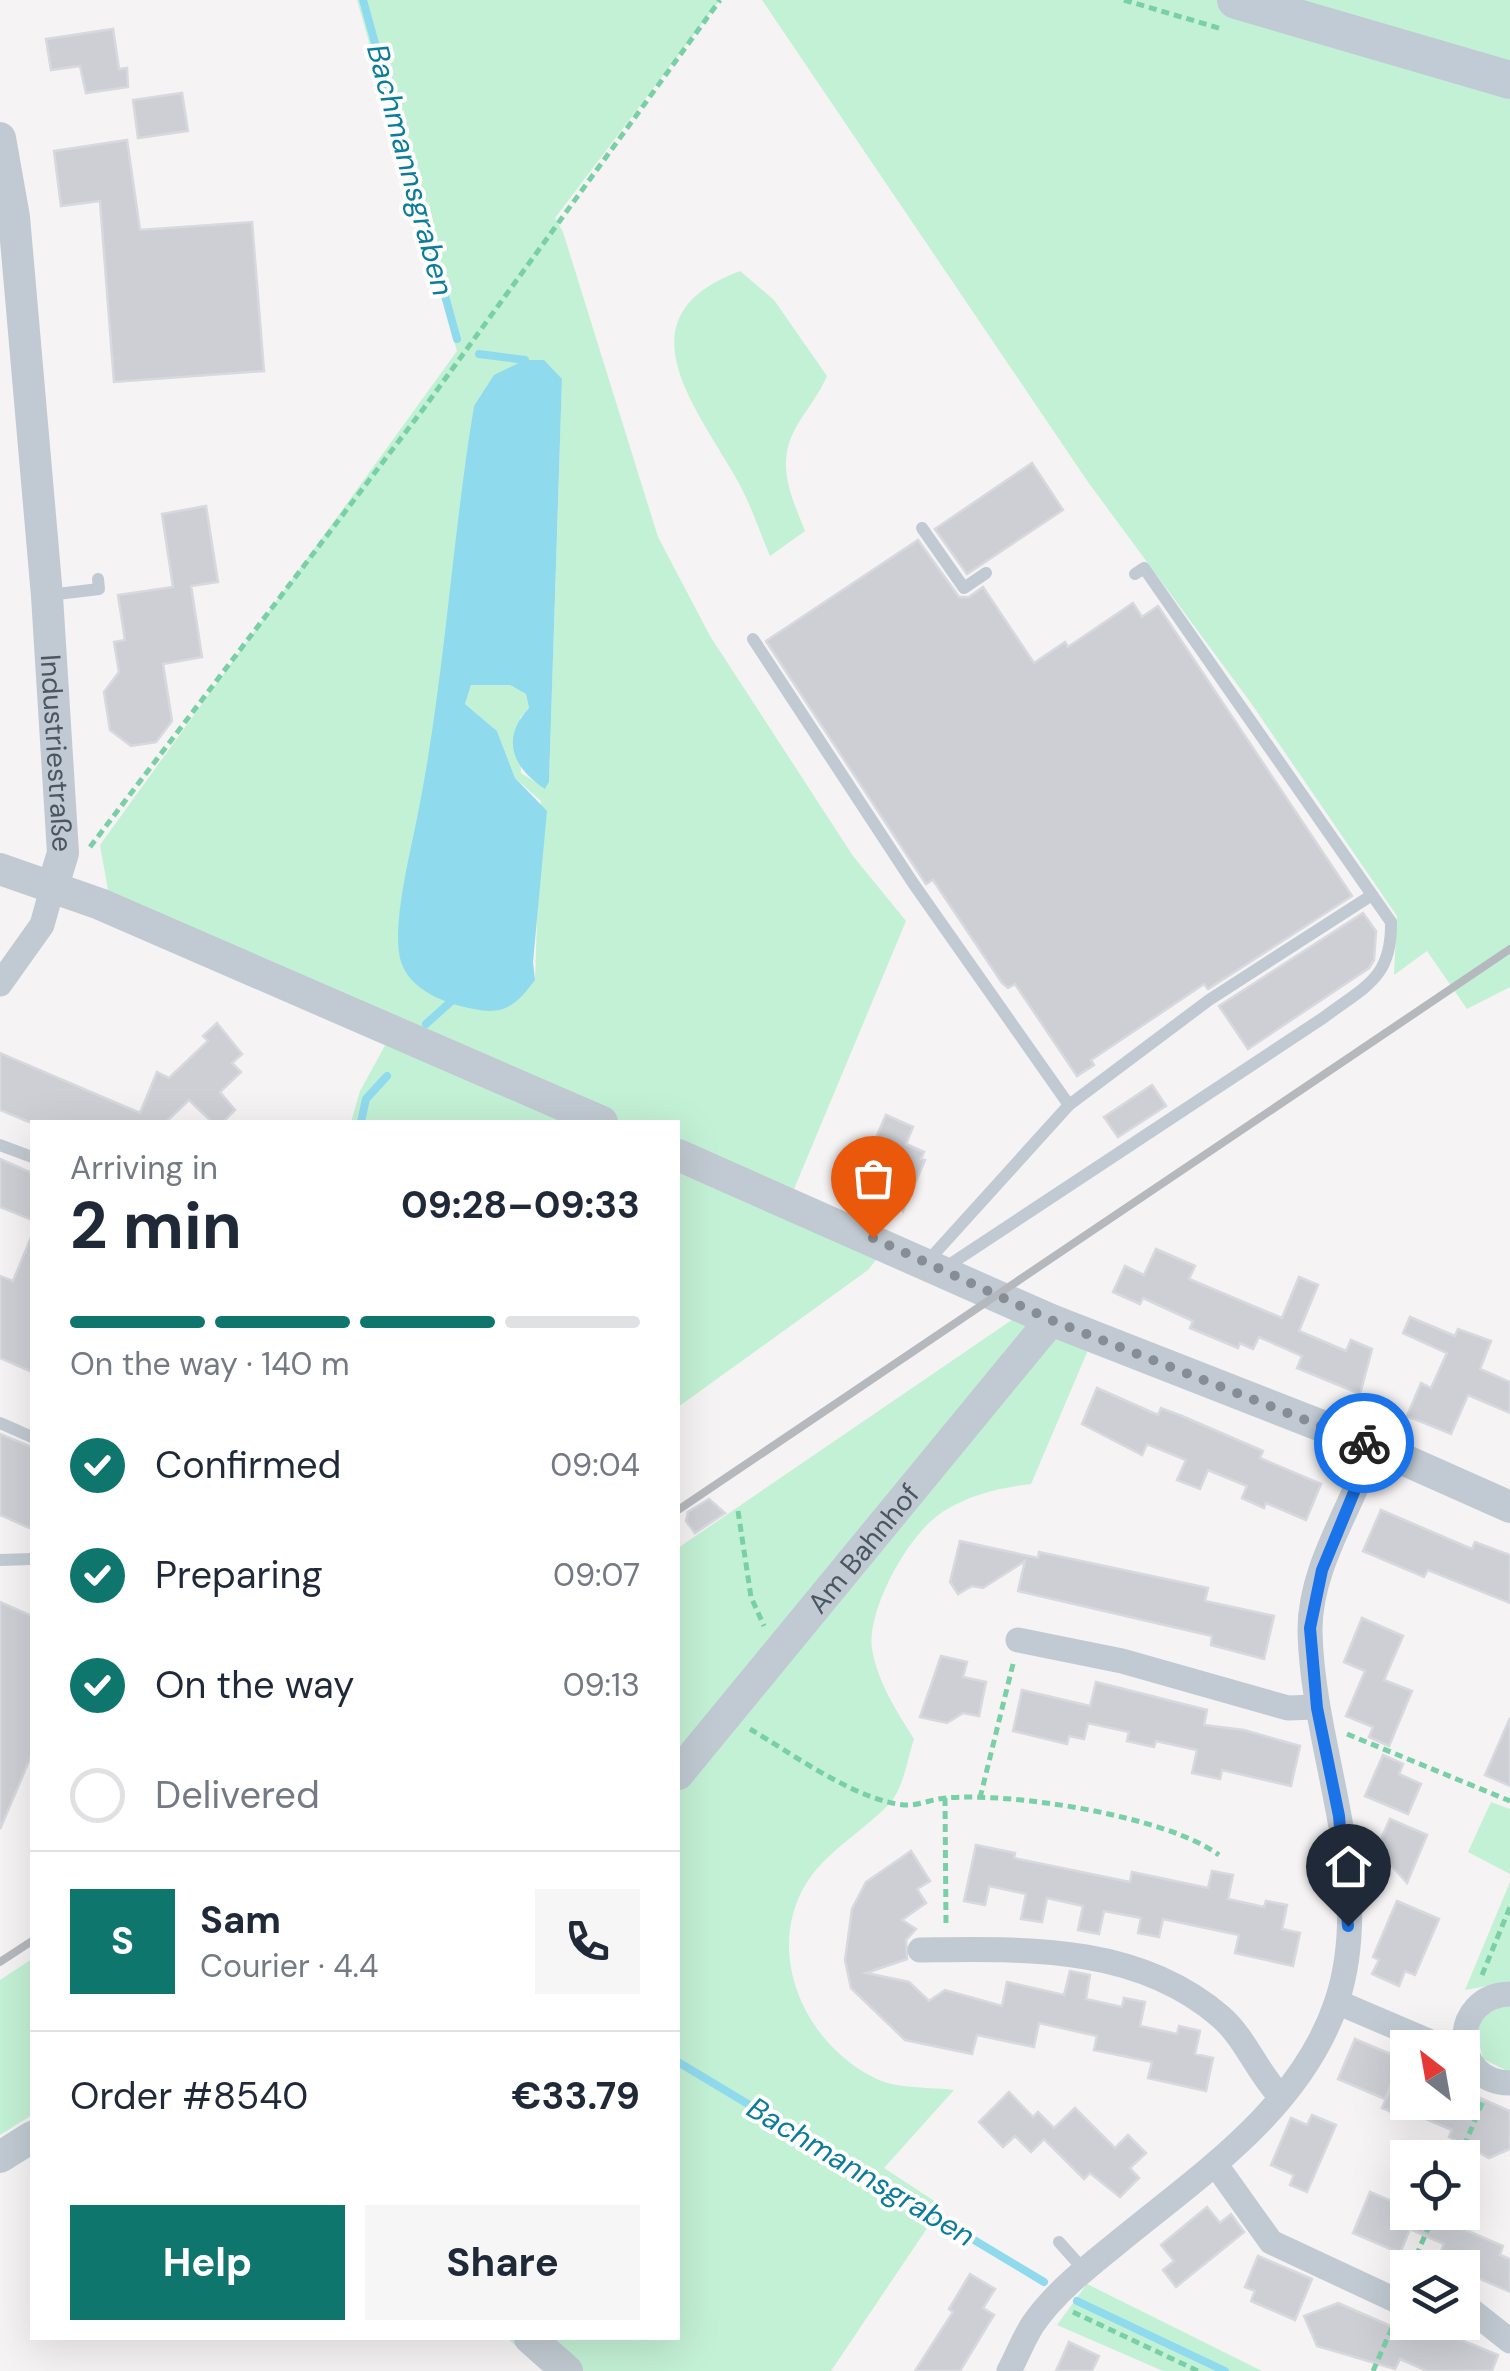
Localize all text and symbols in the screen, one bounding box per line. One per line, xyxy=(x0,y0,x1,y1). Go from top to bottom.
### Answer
water label: Bachmannsgraben xyxy=(358,40,463,300)
street label: Industriestraße xyxy=(32,653,81,853)
pin xyxy=(831,1136,916,1239)
text: Arriving in xyxy=(70,1147,218,1189)
icon: bag xyxy=(846,1151,901,1206)
text: 09:28–09:33 xyxy=(401,1180,640,1230)
text: 2 min xyxy=(70,1184,242,1268)
text: On the way · 140 m xyxy=(70,1343,350,1385)
courier xyxy=(1314,1393,1414,1493)
icon: bike xyxy=(1337,1416,1392,1471)
icon: check xyxy=(70,1438,125,1493)
text: Confirmed xyxy=(155,1440,341,1490)
text: 09:04 xyxy=(550,1444,640,1486)
street label: Am Bahnhof xyxy=(799,1476,928,1621)
icon: check xyxy=(70,1548,125,1603)
text: Preparing xyxy=(155,1550,323,1600)
text: 09:07 xyxy=(553,1554,640,1596)
icon: check xyxy=(70,1658,125,1713)
text: On the way xyxy=(155,1660,354,1710)
text: 09:13 xyxy=(563,1664,640,1706)
text: Delivered xyxy=(155,1770,320,1820)
pin xyxy=(1306,1824,1391,1927)
icon: home xyxy=(1321,1839,1376,1894)
button: phone xyxy=(535,1889,640,1994)
text: Sam xyxy=(200,1895,281,1945)
text: S xyxy=(111,1916,134,1966)
text: Courier · 4.4 xyxy=(200,1945,378,1987)
north arrow xyxy=(1390,2030,1480,2120)
map controls xyxy=(1390,2030,1480,2340)
text: Order #8540 xyxy=(70,2071,308,2121)
text: €33.79 xyxy=(512,2071,640,2121)
water label: Bachmannsgraben xyxy=(740,2088,982,2255)
button: locate xyxy=(1390,2140,1480,2230)
button: Help xyxy=(70,2205,345,2320)
button: Share xyxy=(365,2205,640,2320)
button: layers xyxy=(1390,2250,1480,2340)

